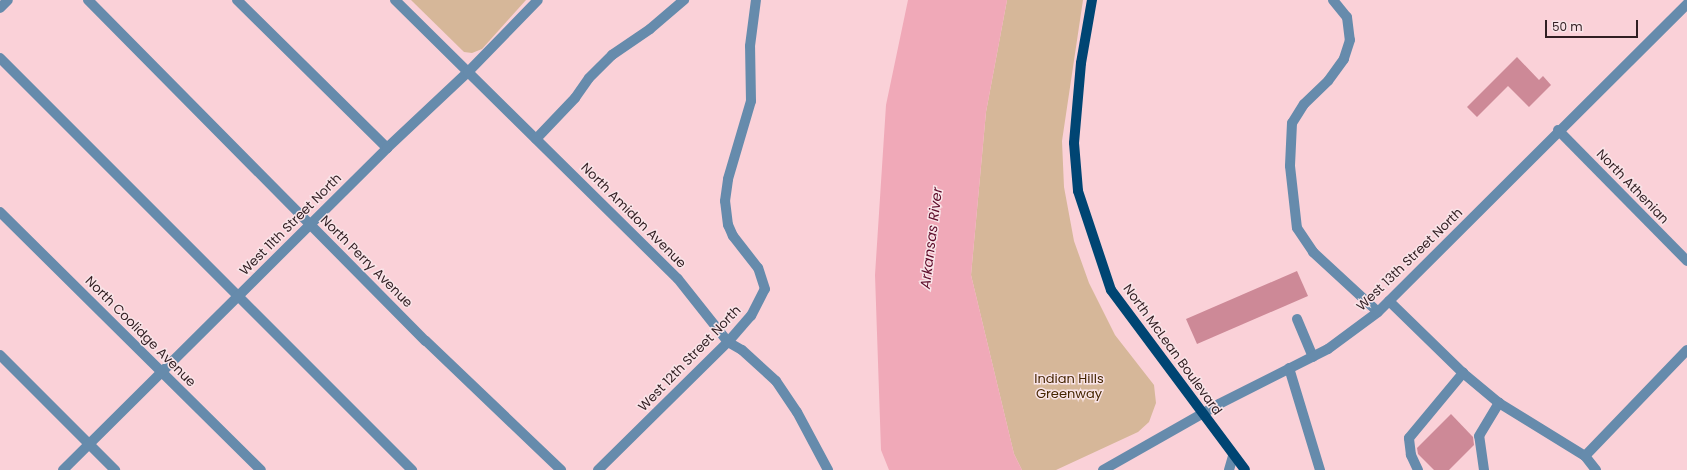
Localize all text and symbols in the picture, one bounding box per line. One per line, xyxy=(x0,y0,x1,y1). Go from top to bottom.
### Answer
scale bar xyxy=(1547,12,1640,38)
text: 50 m xyxy=(1552,18,1583,35)
street label: North Athenian xyxy=(1593,147,1671,227)
street label: North Amidon Avenue xyxy=(577,160,689,272)
street label: West 11th Street North xyxy=(237,171,345,279)
water label: Arkansas River xyxy=(916,186,946,290)
street label: West 13th Street North xyxy=(1354,205,1466,315)
street label: North Perry Avenue xyxy=(317,213,415,311)
street label: North Coolidge Avenue xyxy=(82,274,198,390)
street label: North McLean Boulevard xyxy=(1119,282,1225,418)
street label: West 12th Street North xyxy=(635,303,745,415)
park label: Indian Hills Greenway xyxy=(1034,372,1104,403)

